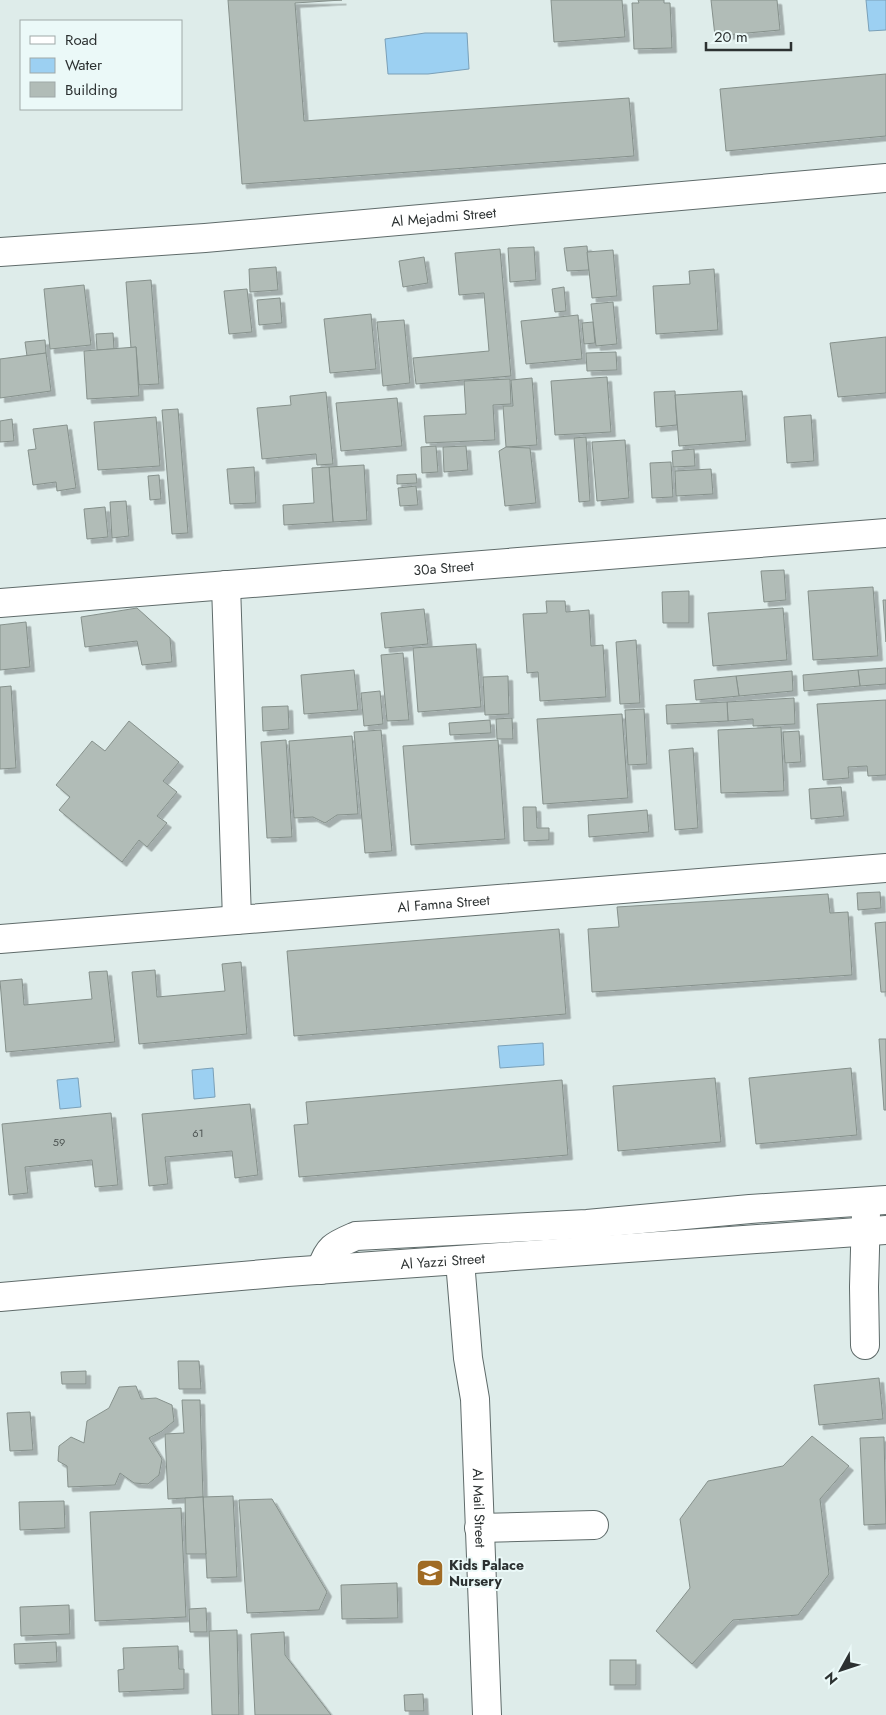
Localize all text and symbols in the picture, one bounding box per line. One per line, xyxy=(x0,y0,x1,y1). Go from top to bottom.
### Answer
legend xyxy=(20,20,182,110)
scale bar xyxy=(706,20,791,52)
text: 20 m xyxy=(714,26,748,48)
text: Road xyxy=(65,29,97,51)
text: Water xyxy=(65,54,103,76)
text: Building xyxy=(65,79,117,101)
street label: Al Mejadmi Street xyxy=(390,202,498,232)
street label: 30a Street xyxy=(413,556,475,580)
street label: Al Famna Street xyxy=(397,890,491,917)
house number: 61 xyxy=(192,1125,204,1141)
house number: 59 xyxy=(53,1134,65,1150)
street label: Al Yazzi Street xyxy=(400,1248,486,1274)
street label: Al Mail Street xyxy=(468,1468,491,1549)
place label: Kids Palace Nursery xyxy=(449,1555,524,1591)
school or university icon: Kids Palace Nursery xyxy=(415,1558,445,1588)
north arrow xyxy=(816,1645,866,1695)
text: N xyxy=(820,1668,842,1689)

